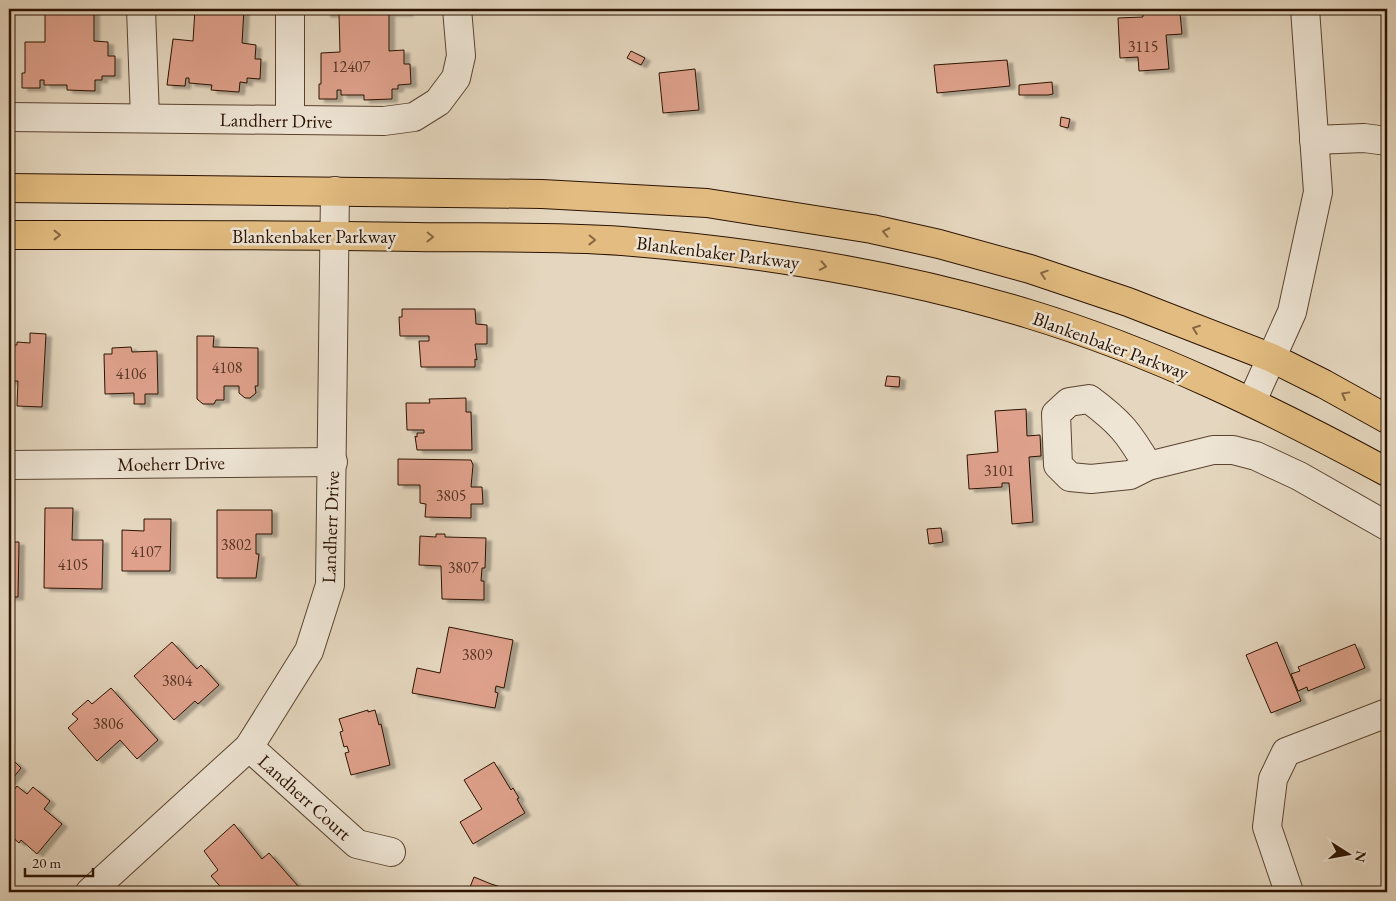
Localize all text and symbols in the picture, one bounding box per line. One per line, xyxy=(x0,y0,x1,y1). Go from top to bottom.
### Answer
house number: 3115 xyxy=(1128,36,1158,57)
house number: 12407 xyxy=(332,56,371,77)
street label: Landherr Drive xyxy=(219,107,333,134)
street label: Blankenbaker Parkway xyxy=(232,224,397,249)
one-way arrow xyxy=(882,228,891,238)
one-way arrow xyxy=(54,230,62,240)
street label: Blankenbaker Parkway xyxy=(635,230,801,275)
one-way arrow xyxy=(426,232,434,242)
one-way arrow xyxy=(589,235,597,245)
one-way arrow xyxy=(819,260,828,271)
one-way arrow xyxy=(1040,269,1048,279)
street label: Blankenbaker Parkway xyxy=(1030,306,1193,385)
one-way arrow xyxy=(1193,325,1201,335)
house number: 4108 xyxy=(212,357,243,378)
house number: 4106 xyxy=(116,363,147,384)
one-way arrow xyxy=(1341,391,1350,401)
street label: Moeherr Drive xyxy=(117,450,225,477)
house number: 3101 xyxy=(984,460,1014,481)
street label: Landherr Drive xyxy=(316,470,345,584)
house number: 3805 xyxy=(436,485,466,506)
house number: 3802 xyxy=(221,534,252,555)
house number: 4107 xyxy=(131,541,162,562)
house number: 4105 xyxy=(58,554,88,575)
house number: 3807 xyxy=(448,557,479,578)
house number: 3809 xyxy=(462,644,493,665)
house number: 3804 xyxy=(162,670,193,691)
house number: 3806 xyxy=(93,713,124,734)
street label: Landherr Court xyxy=(253,749,357,846)
north arrow xyxy=(1324,828,1374,878)
scale bar xyxy=(25,846,92,878)
text: N xyxy=(1351,849,1371,864)
text: 20 m xyxy=(32,853,61,872)

